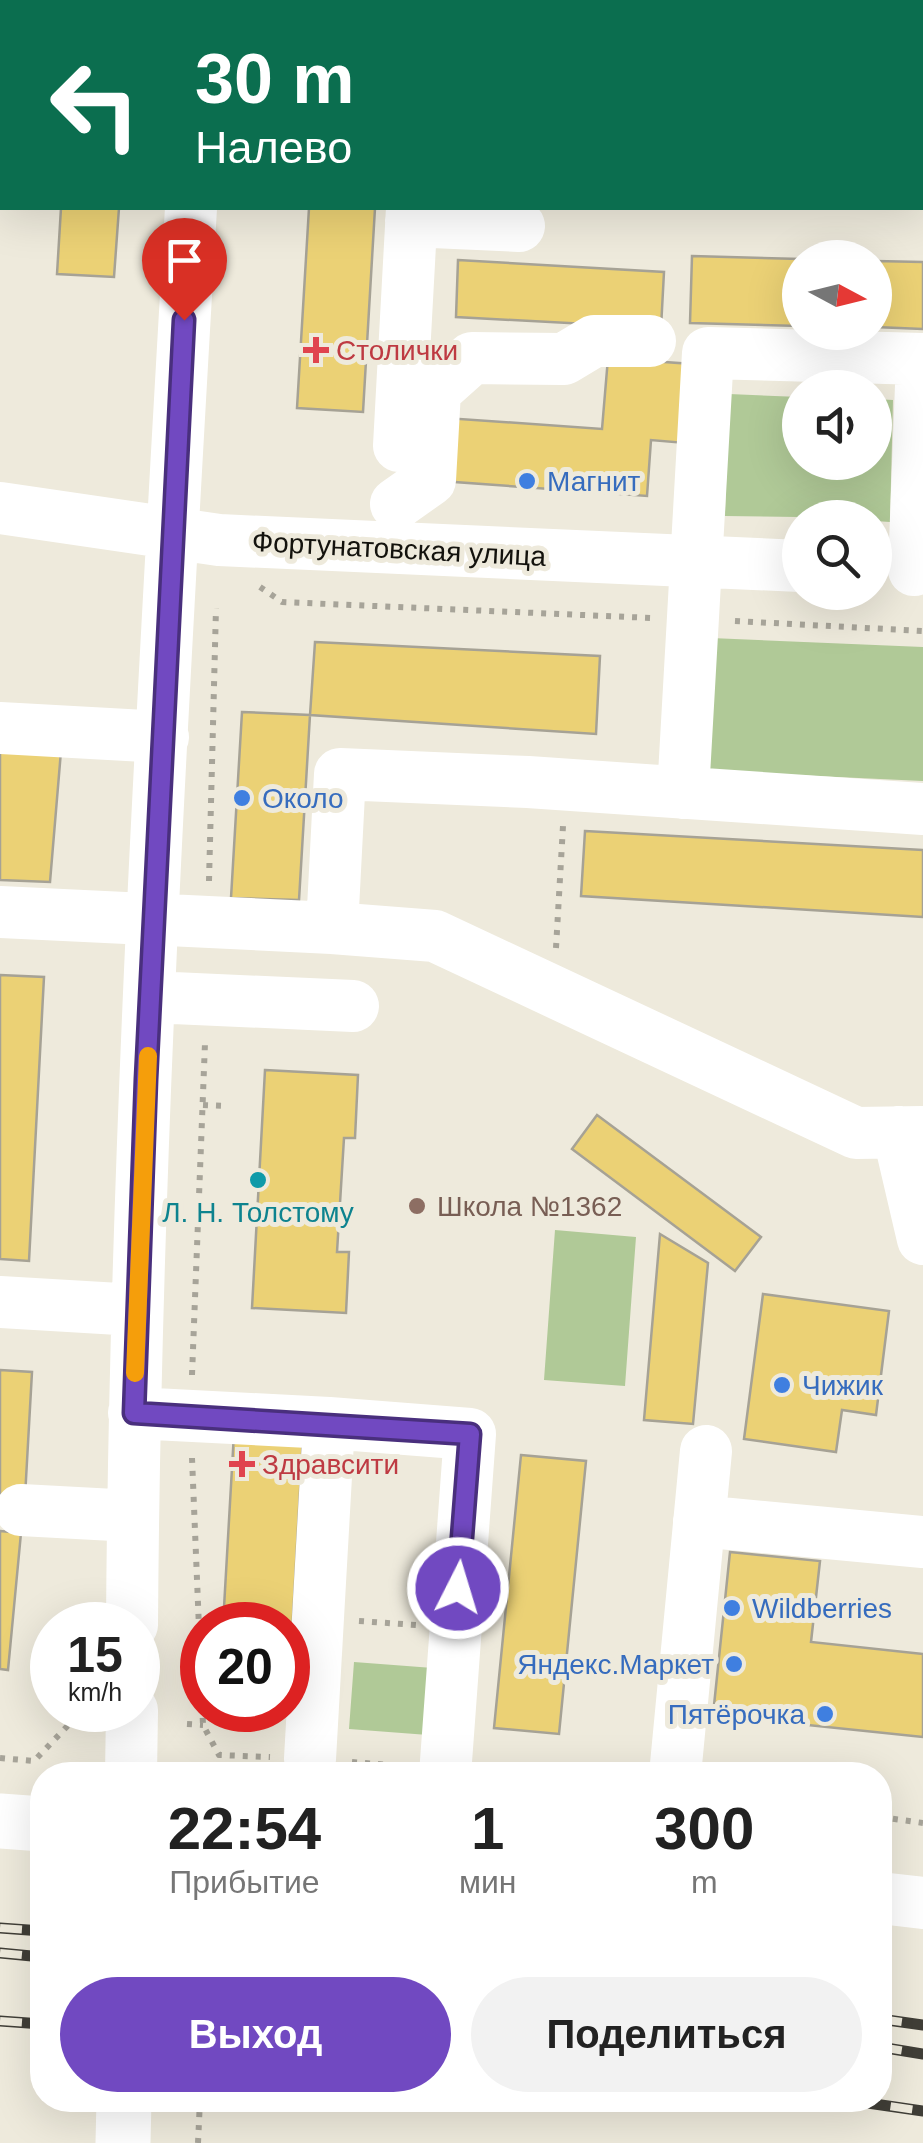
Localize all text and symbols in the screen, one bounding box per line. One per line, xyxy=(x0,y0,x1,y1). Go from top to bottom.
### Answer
icon: left xyxy=(30,40,160,170)
text: 30 m xyxy=(195,40,355,118)
text: Налево xyxy=(195,122,352,173)
pin xyxy=(142,218,227,321)
icon: arrive xyxy=(157,233,212,288)
north arrow xyxy=(782,240,892,350)
map controls xyxy=(782,240,892,610)
place label: Столички xyxy=(336,335,458,366)
marker: Столички xyxy=(305,339,327,361)
button: sound xyxy=(782,370,892,480)
place label: Магнит xyxy=(547,466,641,497)
marker: Магнит xyxy=(516,470,538,492)
button: search xyxy=(782,500,892,610)
street label: Фортунатовская улица xyxy=(251,526,547,572)
place label: Около xyxy=(262,783,344,814)
marker: Около xyxy=(231,787,253,809)
marker: Л. Н. Толстому xyxy=(247,1169,269,1191)
place label: Школа №1362 xyxy=(437,1191,622,1222)
marker: Школа №1362 xyxy=(406,1195,428,1217)
place label: Л. Н. Толстому xyxy=(162,1197,354,1228)
place label: Чижик xyxy=(802,1370,884,1401)
marker: Чижик xyxy=(771,1374,793,1396)
place label: Здравсити xyxy=(262,1449,399,1480)
marker: Здравсити xyxy=(231,1453,253,1475)
position arrow xyxy=(406,1536,510,1640)
place label: Wildberries xyxy=(752,1593,892,1624)
marker: Wildberries xyxy=(721,1597,743,1619)
speed limit sign: 20 xyxy=(180,1602,310,1732)
text: 15 xyxy=(67,1627,123,1683)
place label: Яндекс.Маркет xyxy=(517,1649,714,1680)
marker: Яндекс.Маркет xyxy=(723,1653,745,1675)
text: km/h xyxy=(68,1678,122,1706)
place label: Пятёрочка xyxy=(668,1699,805,1730)
marker: Пятёрочка xyxy=(814,1703,836,1725)
text: 22:54 xyxy=(168,1795,321,1862)
text: 1 xyxy=(471,1795,504,1862)
text: 300 xyxy=(654,1795,754,1862)
text: Прибытие xyxy=(169,1864,320,1900)
text: мин xyxy=(459,1864,516,1900)
text: m xyxy=(691,1864,718,1900)
button: Выход xyxy=(60,1977,451,2092)
button: Поделиться xyxy=(471,1977,862,2092)

